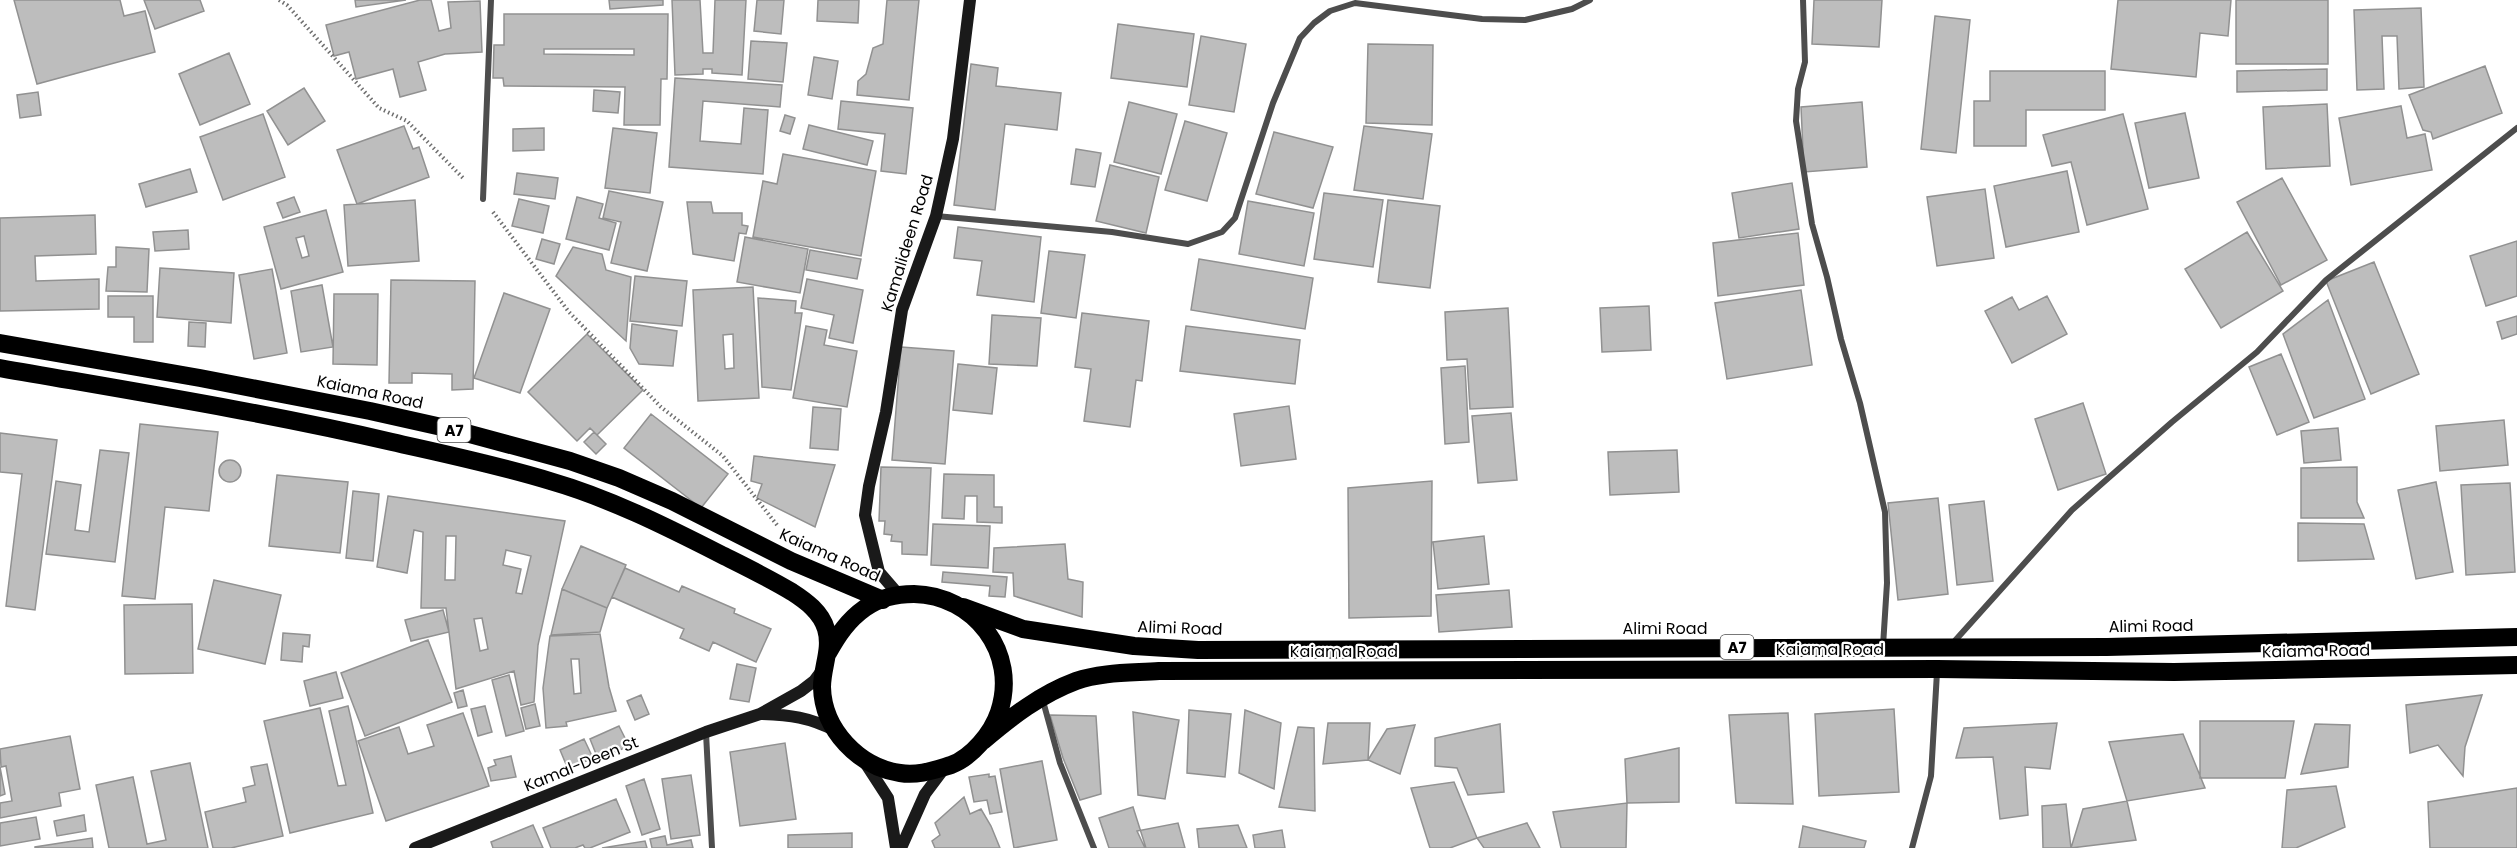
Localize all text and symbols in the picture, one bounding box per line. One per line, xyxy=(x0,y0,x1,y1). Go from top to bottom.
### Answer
street label: Kamalideen Road xyxy=(875,172,939,314)
street label: Kaiama Road xyxy=(315,369,425,415)
road number: A7 xyxy=(438,418,470,442)
street label: Kaiama Road xyxy=(776,522,884,588)
street label: Alimi Road xyxy=(2108,614,2194,638)
street label: Alimi Road xyxy=(1137,615,1223,641)
street label: Alimi Road xyxy=(1623,617,1707,640)
road number: A7 xyxy=(1720,635,1754,659)
street label: Kaiama Road xyxy=(1776,638,1884,661)
street label: Kaiama Road xyxy=(2262,639,2370,663)
street label: Kaiama Road xyxy=(1290,640,1398,663)
street label: Kamal-Deen St xyxy=(520,731,642,797)

